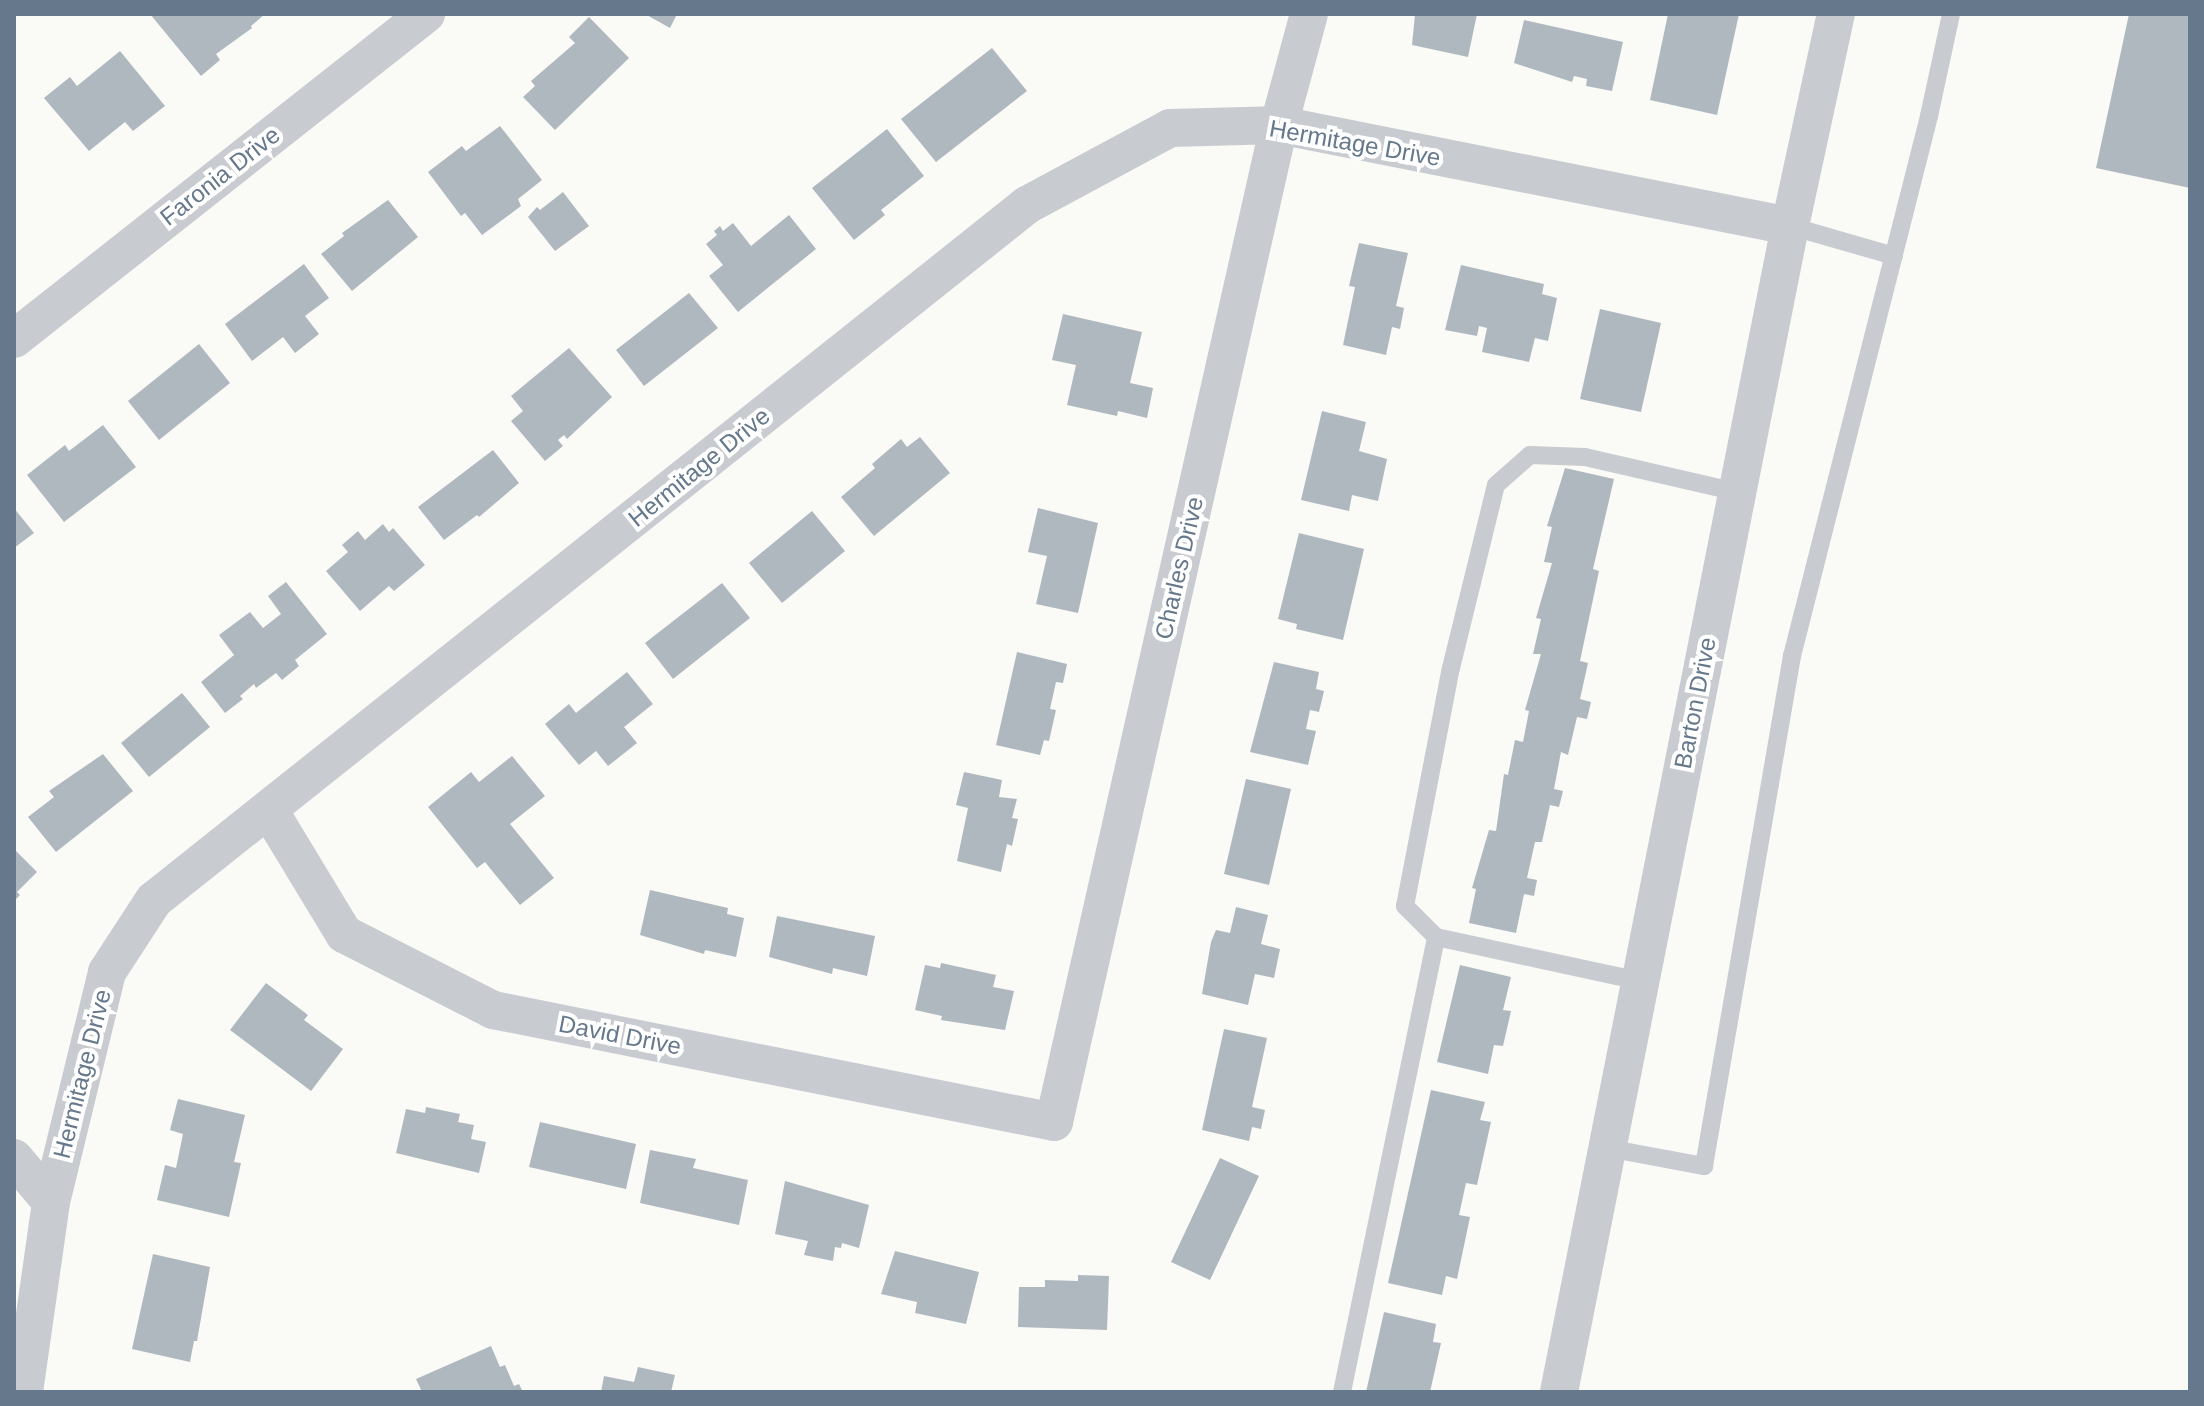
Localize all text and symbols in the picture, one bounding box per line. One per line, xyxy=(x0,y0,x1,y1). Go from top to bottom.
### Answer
street label: Hermitage Drive xyxy=(1267,114,1443,172)
street label: Faronia Drive xyxy=(154,120,286,232)
street label: Hermitage Drive xyxy=(623,401,775,533)
street label: Charles Drive xyxy=(1149,494,1209,642)
street label: Barton Drive xyxy=(1668,635,1722,771)
street label: Hermitage Drive xyxy=(47,986,117,1162)
street label: David Drive xyxy=(556,1009,684,1061)

